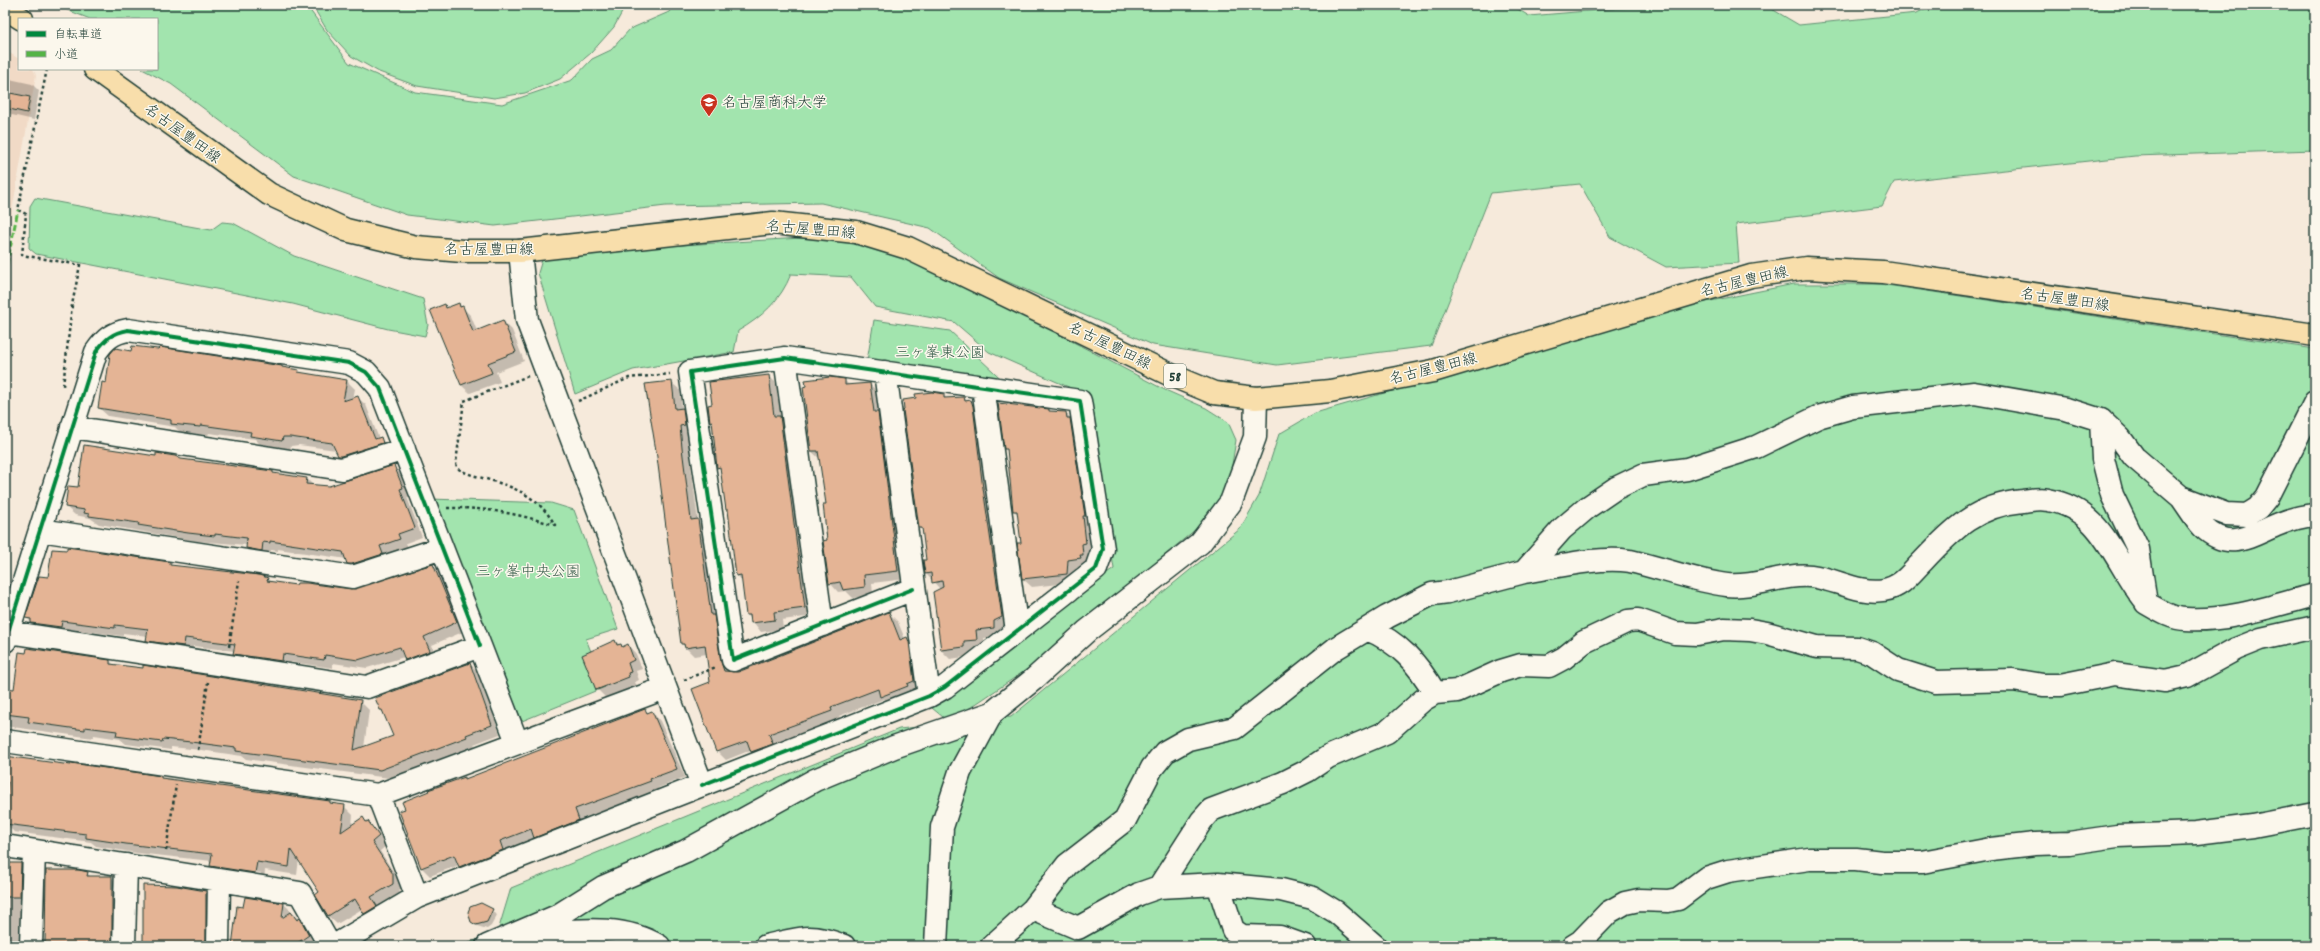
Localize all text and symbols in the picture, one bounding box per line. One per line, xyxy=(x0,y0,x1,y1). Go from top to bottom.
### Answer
legend xyxy=(18,18,158,70)
text: 自転車道 xyxy=(54,27,102,44)
text: 小道 xyxy=(54,47,78,64)
school or university icon: 名古屋商科大学 xyxy=(699,92,719,117)
place label: 名古屋商科大学 xyxy=(722,93,827,115)
street label: 名古屋豊田線 xyxy=(139,99,225,170)
street label: 名古屋豊田線 xyxy=(765,216,857,246)
street label: 名古屋豊田線 xyxy=(444,240,534,262)
street label: 名古屋豊田線 xyxy=(1698,262,1791,304)
street label: 名古屋豊田線 xyxy=(2019,284,2111,318)
street label: 名古屋豊田線 xyxy=(1064,317,1154,376)
park label: 三ヶ峯東公園 xyxy=(895,343,985,365)
street label: 名古屋豊田線 xyxy=(1387,348,1480,392)
road number: 58 xyxy=(1164,364,1186,388)
park label: 三ヶ峯中央公園 xyxy=(475,562,581,584)

